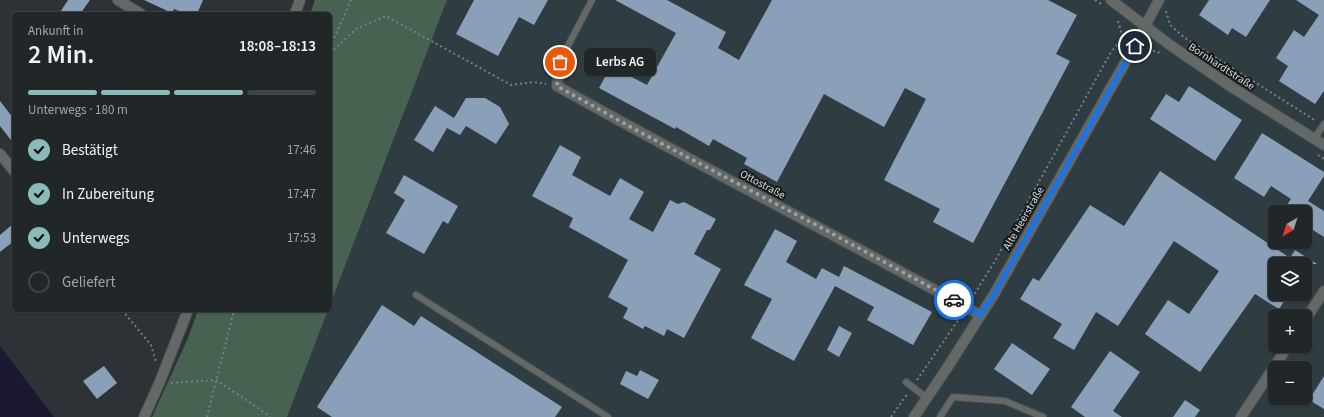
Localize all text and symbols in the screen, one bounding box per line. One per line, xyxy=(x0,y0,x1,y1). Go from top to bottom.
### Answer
text: Ankunft in xyxy=(28,22,83,40)
pin xyxy=(1118,29,1152,63)
icon: home xyxy=(1124,35,1146,57)
text: 2 Min. xyxy=(28,36,94,73)
text: 18:08–18:13 xyxy=(239,36,316,57)
street label: Bornhardtstraße xyxy=(1186,39,1258,94)
pin xyxy=(543,45,577,79)
callout: Lerbs AG xyxy=(584,48,656,76)
icon: bag xyxy=(549,51,571,73)
text: Lerbs AG xyxy=(596,53,644,71)
text: Unterwegs · 180 m xyxy=(28,101,128,119)
icon: check xyxy=(28,139,50,161)
text: Bestätigt xyxy=(62,140,118,161)
text: 17:46 xyxy=(287,141,316,159)
street label: Ottostraße xyxy=(737,166,789,203)
icon: check xyxy=(28,183,50,205)
street label: Alte Heerstraße xyxy=(999,183,1048,253)
text: In Zubereitung xyxy=(62,184,154,205)
text: 17:47 xyxy=(287,185,316,203)
north arrow xyxy=(1268,205,1312,249)
map controls xyxy=(1268,205,1312,405)
icon: check xyxy=(28,227,50,249)
text: Unterwegs xyxy=(62,228,130,249)
text: 17:53 xyxy=(287,229,316,247)
button: layers xyxy=(1268,257,1312,301)
text: Geliefert xyxy=(62,272,116,293)
courier xyxy=(934,280,974,320)
icon: car xyxy=(943,289,965,311)
button: + xyxy=(1268,309,1312,353)
button: − xyxy=(1268,361,1312,405)

